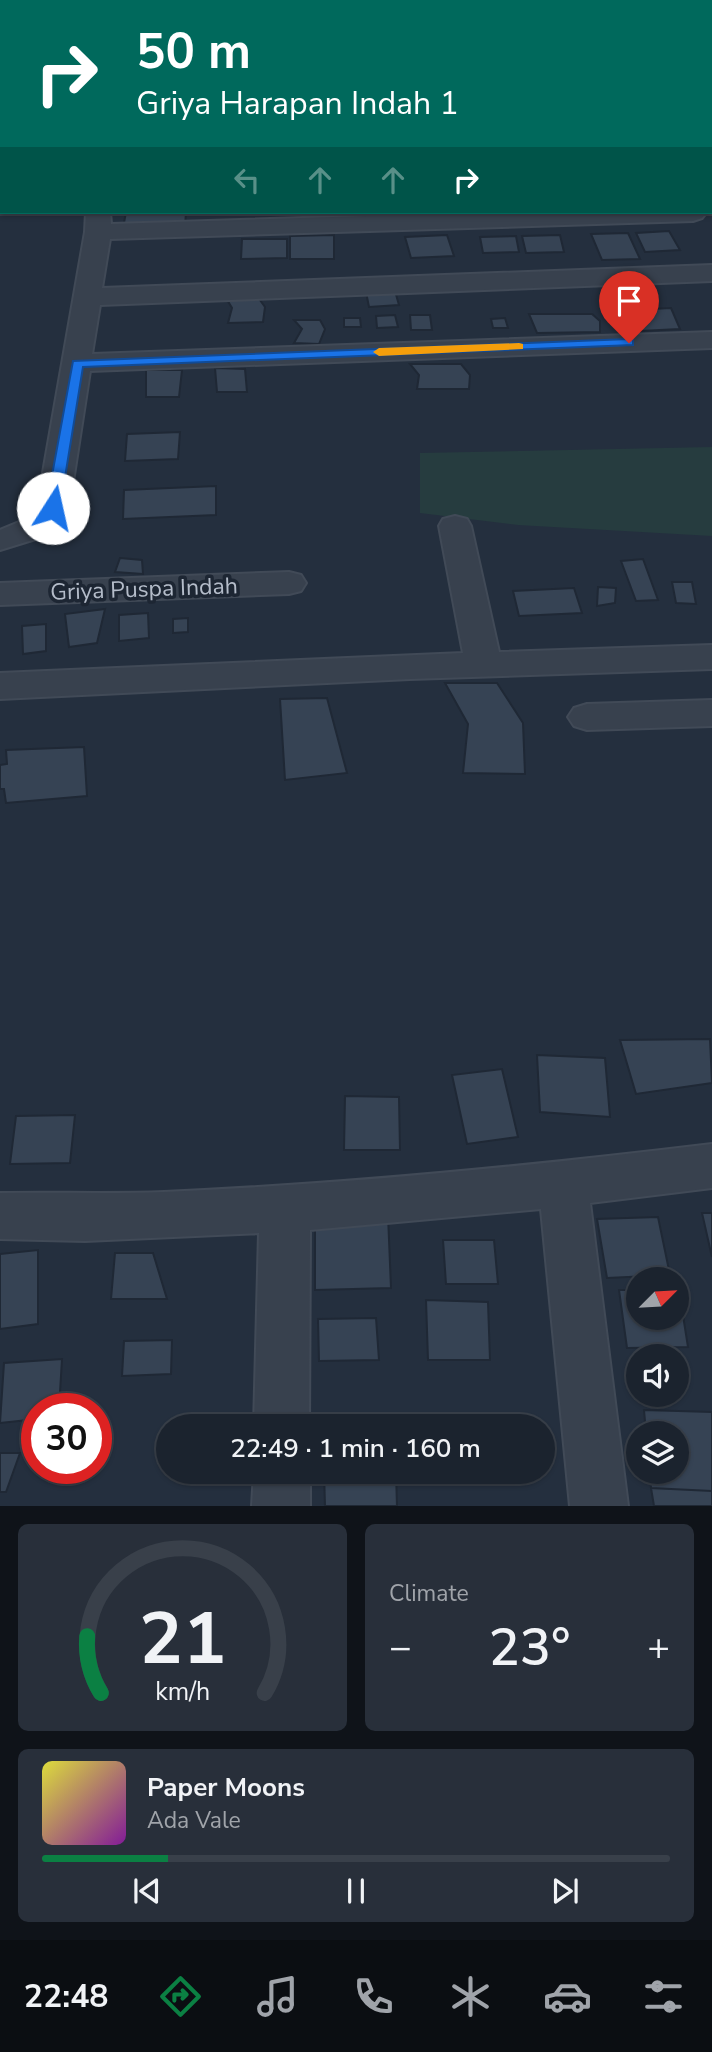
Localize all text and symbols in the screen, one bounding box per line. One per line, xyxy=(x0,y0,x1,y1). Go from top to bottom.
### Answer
text: 50 m xyxy=(136,18,251,85)
icon: right xyxy=(21,28,112,119)
text: Griya Harapan Indah 1 xyxy=(136,82,459,125)
icon: left xyxy=(228,161,266,199)
icon: ahead xyxy=(301,161,339,199)
icon: ahead xyxy=(374,161,412,199)
icon: right xyxy=(447,161,485,199)
pin xyxy=(599,271,659,343)
icon: arrive xyxy=(610,282,648,320)
position arrow xyxy=(16,471,90,545)
street label: Griya Puspa Indah xyxy=(50,570,238,608)
north arrow xyxy=(626,1267,690,1330)
map controls xyxy=(626,1267,689,1484)
button: sound xyxy=(626,1344,689,1407)
speed limit sign: 30 xyxy=(21,1393,112,1484)
button: layers xyxy=(626,1421,689,1484)
text: 22:49 · 1 min · 160 m xyxy=(230,1431,481,1466)
text: Climate xyxy=(389,1578,469,1609)
text: 21 xyxy=(139,1590,226,1690)
text: 23° xyxy=(489,1612,570,1683)
text: − xyxy=(389,1622,412,1673)
text: + xyxy=(647,1622,670,1673)
text: km/h xyxy=(155,1675,210,1709)
text: Paper Moons xyxy=(147,1770,305,1805)
text: Ada Vale xyxy=(147,1805,241,1836)
icon: previous xyxy=(128,1872,166,1910)
icon: pause xyxy=(337,1872,375,1910)
icon: next xyxy=(546,1872,584,1910)
icon: directions xyxy=(156,1972,205,2021)
icon: music xyxy=(253,1972,302,2021)
icon: phone xyxy=(349,1972,398,2021)
icon: climate xyxy=(446,1972,495,2021)
icon: car xyxy=(543,1972,592,2021)
icon: filters xyxy=(639,1972,688,2021)
text: 22:48 xyxy=(24,1975,109,2018)

